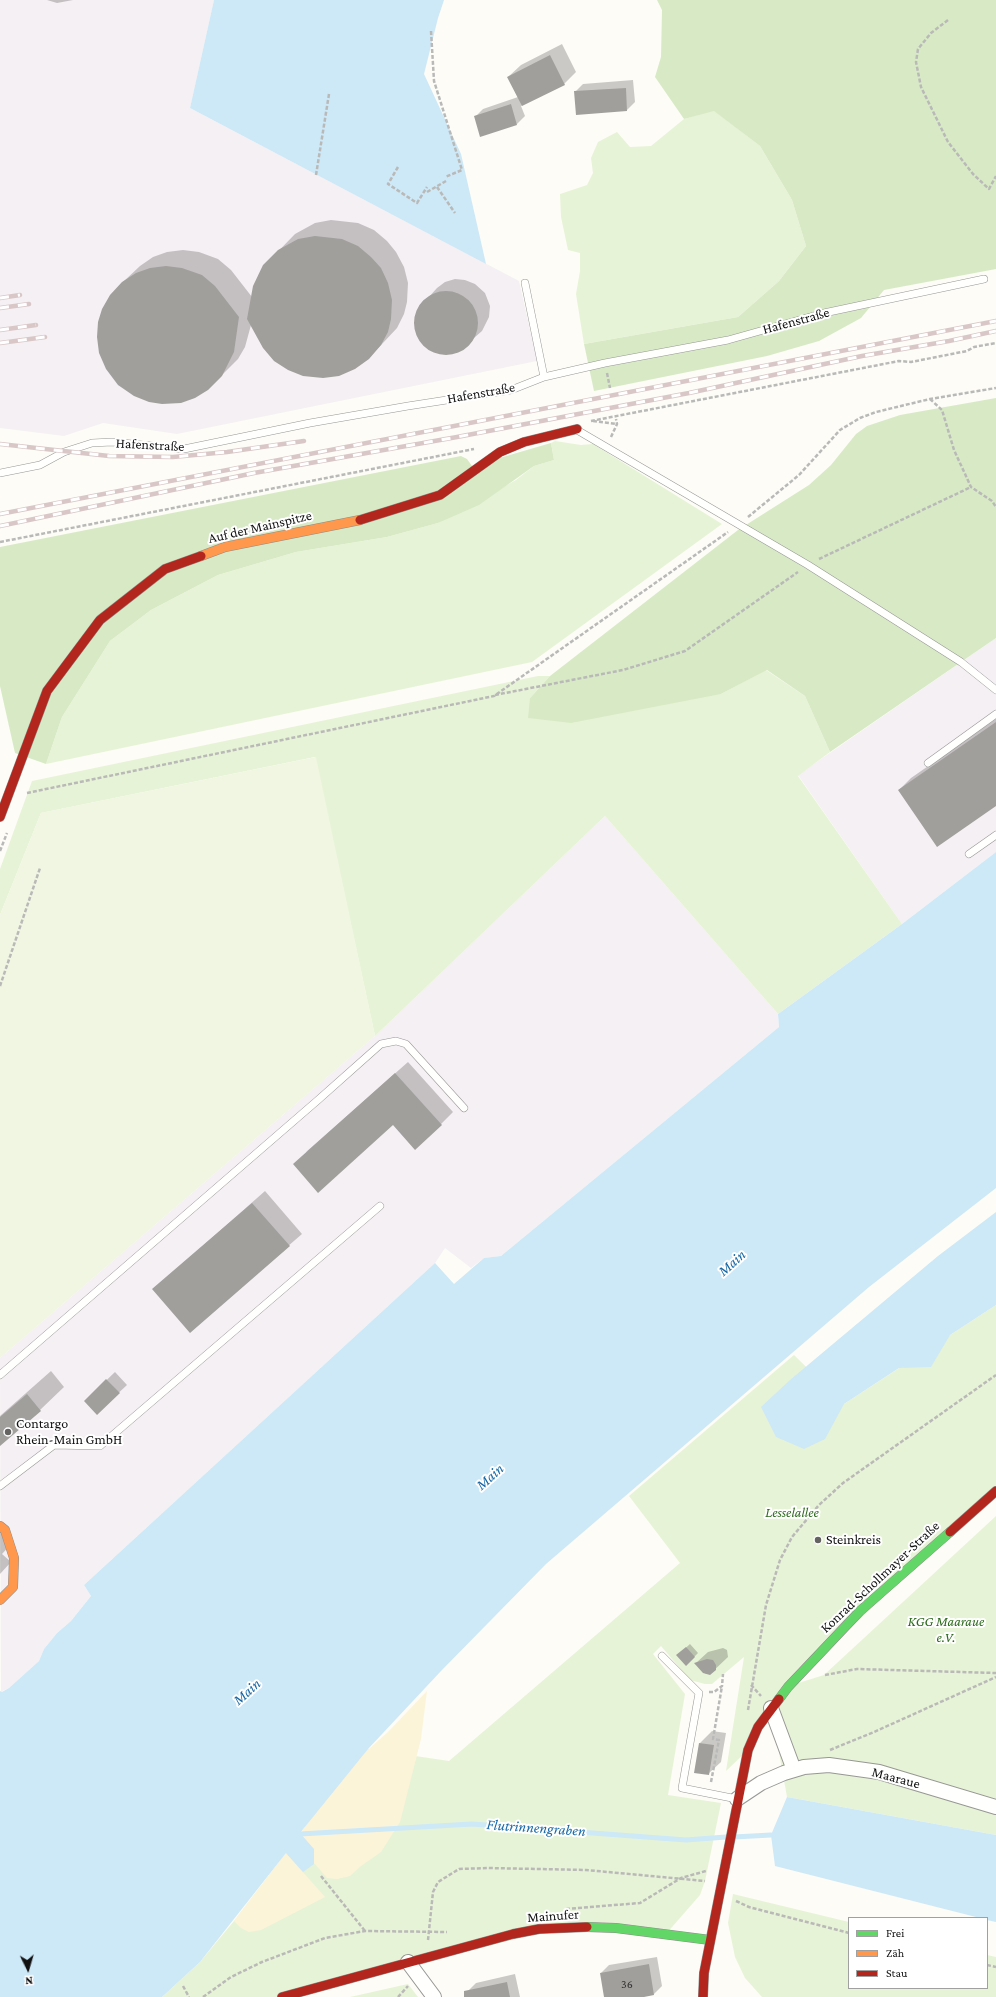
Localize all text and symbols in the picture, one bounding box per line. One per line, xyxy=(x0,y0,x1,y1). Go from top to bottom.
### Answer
street label: Hafenstraße xyxy=(761,304,831,338)
street label: Hafenstraße xyxy=(446,379,516,407)
street label: Hafenstraße xyxy=(115,435,185,455)
street label: Auf der Mainspitze xyxy=(207,507,313,547)
water label: Main xyxy=(714,1246,750,1280)
place label: Contargo Rhein-Main GmbH xyxy=(16,1416,122,1448)
marker: Contargo Rhein-Main GmbH xyxy=(3,1427,13,1437)
water label: Main xyxy=(472,1460,508,1494)
park label: Lesselallee xyxy=(765,1505,819,1521)
street label: Konrad-Schollmayer-Straße xyxy=(817,1517,943,1637)
place label: Steinkreis xyxy=(826,1532,881,1548)
marker: Steinkreis xyxy=(813,1535,823,1545)
park label: KGG Maaraue e.V. xyxy=(908,1614,984,1646)
water label: Main xyxy=(229,1675,265,1709)
street label: Maaraue xyxy=(870,1764,922,1792)
water label: Flutrinnengraben xyxy=(486,1816,586,1840)
street label: Mainufer xyxy=(527,1906,579,1926)
legend xyxy=(848,1917,988,1989)
text: Frei xyxy=(886,1926,904,1940)
text: Zäh xyxy=(886,1946,904,1960)
north arrow xyxy=(8,1949,48,1989)
text: Stau xyxy=(886,1966,907,1980)
text: N xyxy=(25,1975,33,1987)
house number: 36 xyxy=(621,1977,633,1991)

